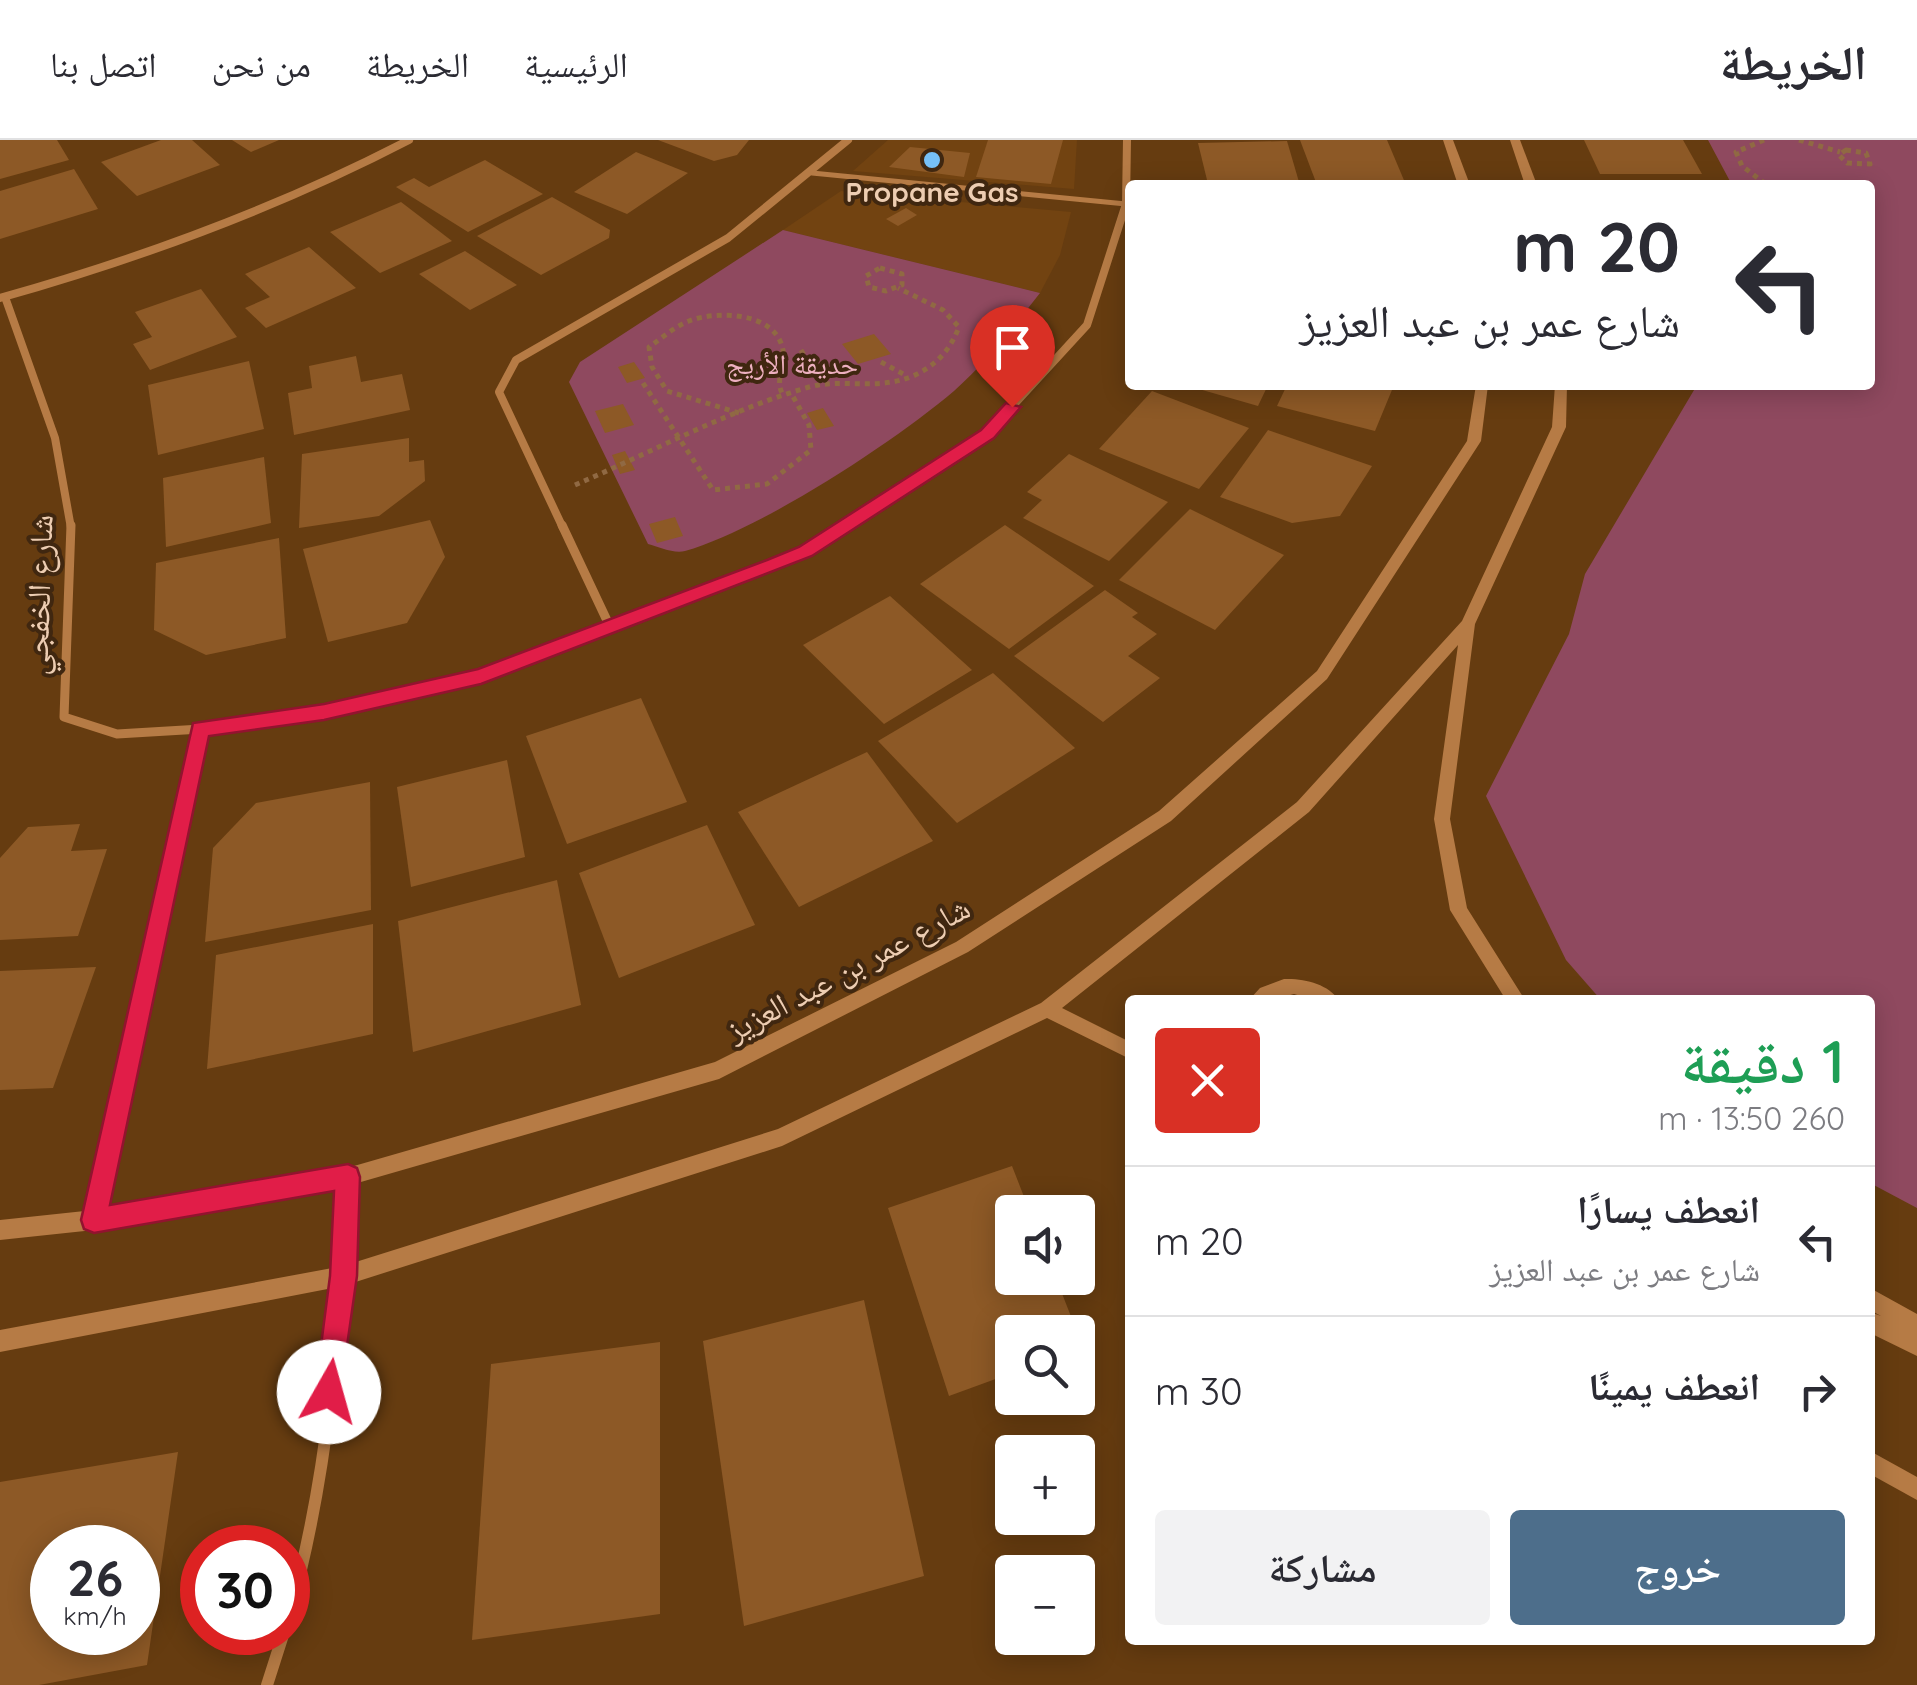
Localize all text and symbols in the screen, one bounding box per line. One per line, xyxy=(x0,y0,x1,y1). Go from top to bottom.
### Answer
text: الخريطة xyxy=(1720,32,1867,92)
text: اتصل بنا xyxy=(50,42,157,86)
text: من نحن xyxy=(212,42,311,86)
text: الخريطة xyxy=(366,42,469,86)
text: الرئيسية xyxy=(524,42,628,86)
marker: Propane Gas xyxy=(921,149,943,171)
place label: Propane Gas xyxy=(845,174,1019,209)
text: 20 m xyxy=(1513,202,1680,290)
icon: left xyxy=(1715,220,1845,350)
text: شارع عمر بن عبد العزيز xyxy=(1299,292,1680,348)
pin xyxy=(970,305,1055,408)
icon: arrive xyxy=(985,320,1040,375)
park label: حديقة الأريج xyxy=(726,346,858,382)
street label: شارع الخفجي xyxy=(15,514,67,676)
street label: شارع عمر بن عبد العزيز xyxy=(718,887,977,1051)
text: 1 دقيقة xyxy=(1681,1023,1845,1098)
button: close xyxy=(1155,1028,1260,1133)
text: 260 m · 13:50 xyxy=(1658,1098,1845,1138)
text: انعطف يسارًا xyxy=(1577,1185,1760,1233)
map controls xyxy=(995,1195,1095,1655)
button: sound xyxy=(995,1195,1095,1295)
icon: left xyxy=(1790,1214,1845,1269)
text: 20 m xyxy=(1155,1217,1244,1265)
text: شارع عمر بن عبد العزيز xyxy=(1489,1249,1760,1289)
button: search xyxy=(995,1315,1095,1415)
position arrow xyxy=(277,1340,381,1444)
text: انعطف يمينًا xyxy=(1588,1362,1760,1410)
icon: right xyxy=(1790,1364,1845,1419)
text: 30 m xyxy=(1155,1367,1243,1415)
button: + xyxy=(995,1435,1095,1535)
button: مشاركة xyxy=(1155,1510,1490,1625)
button: خروج xyxy=(1510,1510,1845,1625)
speed limit sign: 30 xyxy=(180,1525,310,1655)
text: 26 xyxy=(67,1546,123,1609)
button: − xyxy=(995,1555,1095,1655)
text: km/h xyxy=(63,1600,127,1631)

